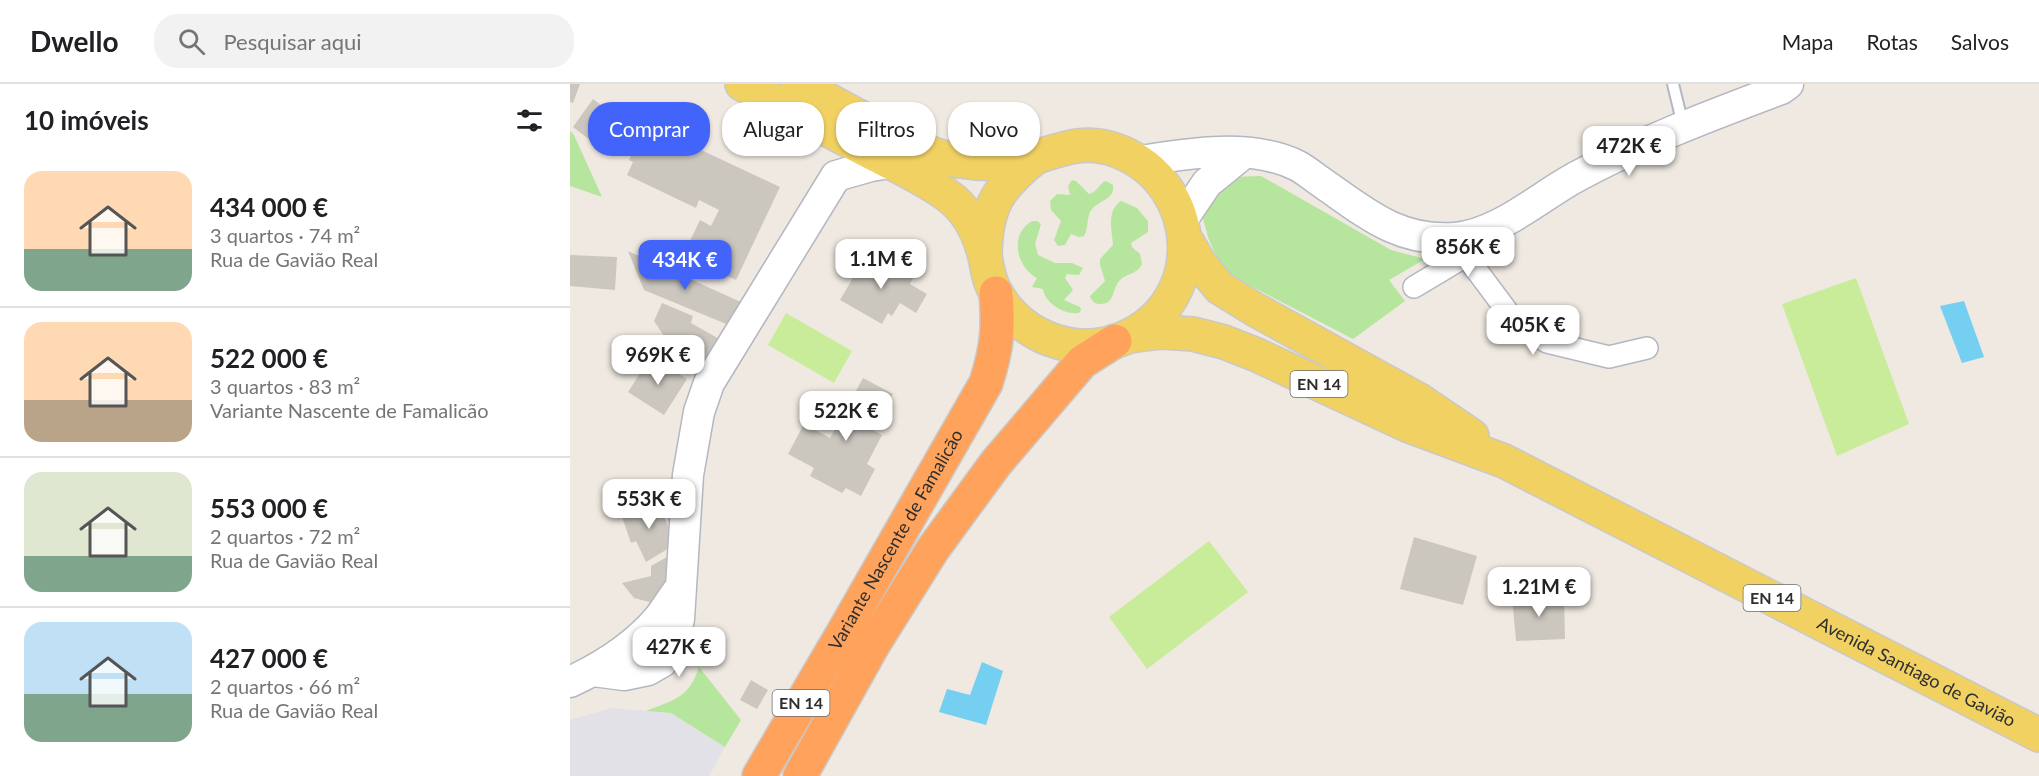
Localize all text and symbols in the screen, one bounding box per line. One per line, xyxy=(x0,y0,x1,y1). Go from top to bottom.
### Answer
search box xyxy=(154,14,574,68)
text: Dwello xyxy=(30,24,118,58)
icon: search xyxy=(175,25,208,58)
text: Pesquisar aqui xyxy=(223,28,362,55)
text: Mapa xyxy=(1782,29,1834,54)
text: Rotas xyxy=(1867,29,1918,54)
text: Salvos xyxy=(1951,29,2009,54)
chip: Comprar xyxy=(588,102,710,156)
chip: Alugar xyxy=(722,102,824,156)
chip: Filtros xyxy=(836,102,936,156)
chip: Novo xyxy=(948,102,1040,156)
text: 10 imóveis xyxy=(24,104,149,136)
icon: filters xyxy=(513,104,546,137)
pin: 472K € xyxy=(1580,126,1678,177)
text: 472K € xyxy=(1597,133,1661,157)
text: 434 000 € xyxy=(210,191,328,223)
icon: home xyxy=(72,195,144,267)
text: 3 quartos · 74 m² xyxy=(210,223,360,247)
pin: 856K € xyxy=(1419,227,1517,278)
text: 856K € xyxy=(1436,234,1500,258)
pin: 1.1M € xyxy=(832,239,930,290)
pin: 434K € xyxy=(636,240,734,291)
text: 1.1M € xyxy=(849,246,913,270)
text: Rua de Gavião Real xyxy=(210,247,378,271)
text: 434K € xyxy=(653,247,717,271)
pin: 405K € xyxy=(1484,305,1582,356)
text: 405K € xyxy=(1501,312,1565,336)
pin: 969K € xyxy=(609,335,707,386)
text: 522 000 € xyxy=(210,342,328,374)
text: 969K € xyxy=(626,342,690,366)
icon: home xyxy=(72,346,144,418)
road number: EN 14 xyxy=(1290,371,1347,397)
text: 3 quartos · 83 m² xyxy=(210,374,360,398)
pin: 522K € xyxy=(797,391,895,442)
text: Variante Nascente de Famalicão xyxy=(210,398,489,422)
text: 522K € xyxy=(814,398,878,422)
street label: Variante Nascente de Famalicão xyxy=(823,425,967,654)
pin: 553K € xyxy=(600,479,698,530)
text: 553K € xyxy=(617,486,681,510)
text: 553 000 € xyxy=(210,492,328,524)
icon: home xyxy=(72,496,144,568)
text: 2 quartos · 72 m² xyxy=(210,524,360,548)
text: Rua de Gavião Real xyxy=(210,548,378,572)
pin: 1.21M € xyxy=(1484,567,1594,618)
text: 1.21M € xyxy=(1502,574,1576,598)
road number: EN 14 xyxy=(1744,585,1800,611)
street label: Avenida Santiago de Gavião xyxy=(1814,611,2019,731)
pin: 427K € xyxy=(630,627,728,678)
text: 427K € xyxy=(647,634,711,658)
text: 427 000 € xyxy=(210,642,328,674)
icon: home xyxy=(72,646,144,718)
text: 2 quartos · 66 m² xyxy=(210,674,360,698)
road number: EN 14 xyxy=(772,690,830,716)
text: Rua de Gavião Real xyxy=(210,698,378,722)

